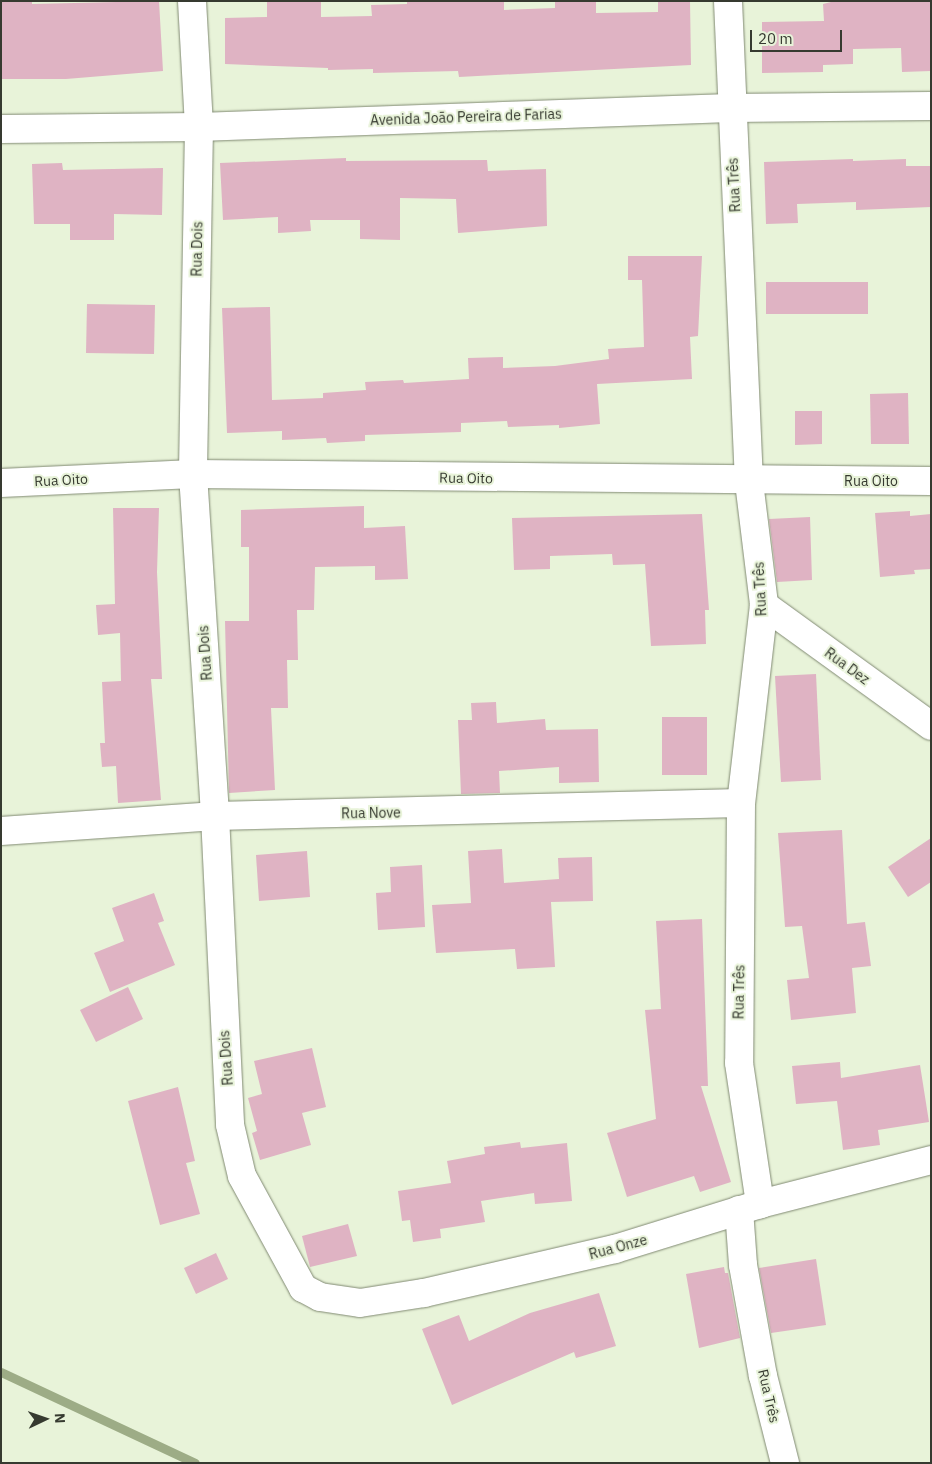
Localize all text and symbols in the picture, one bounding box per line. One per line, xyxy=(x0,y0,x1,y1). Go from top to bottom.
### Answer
scale bar xyxy=(752,20,844,52)
text: 20 m xyxy=(758,29,793,48)
street label: Avenida João Pereira de Farias xyxy=(370,105,562,129)
street label: Rua Três xyxy=(724,157,744,213)
street label: Rua Dois xyxy=(188,221,206,277)
street label: Rua Oito xyxy=(439,469,493,487)
street label: Rua Oito xyxy=(34,470,88,490)
street label: Rua Oito xyxy=(844,473,898,489)
street label: Rua Três xyxy=(750,561,770,617)
street label: Rua Dois xyxy=(195,625,215,681)
street label: Rua Dez xyxy=(821,644,873,688)
street label: Rua Nove xyxy=(341,804,401,822)
street label: Rua Três xyxy=(730,965,748,1019)
street label: Rua Dois xyxy=(216,1030,236,1086)
street label: Rua Onze xyxy=(587,1231,649,1263)
street label: Rua Três xyxy=(755,1367,783,1425)
north arrow xyxy=(20,1394,70,1444)
text: N xyxy=(51,1413,69,1424)

